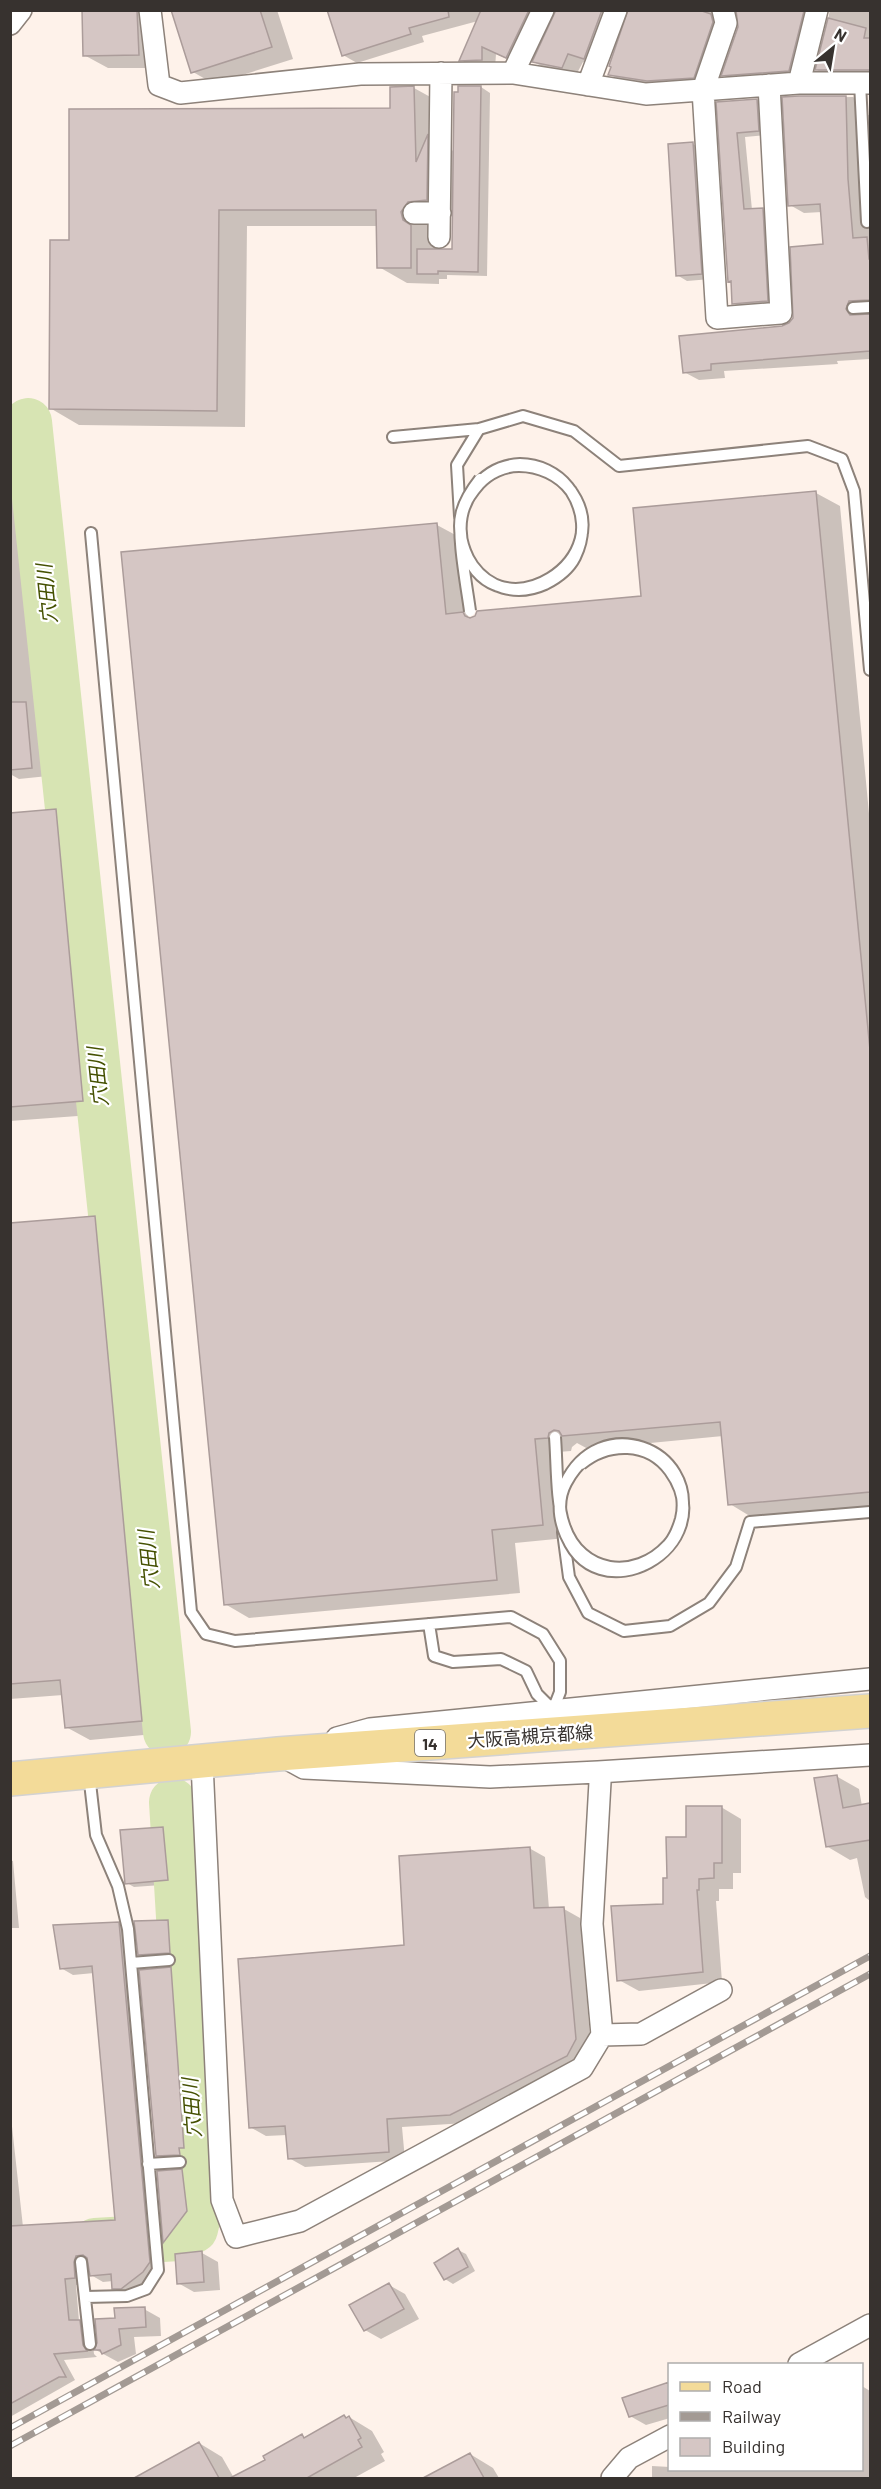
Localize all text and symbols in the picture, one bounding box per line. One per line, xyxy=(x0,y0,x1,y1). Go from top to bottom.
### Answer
north arrow xyxy=(803,18,863,78)
text: N xyxy=(831,24,850,45)
water label: 穴田川 xyxy=(31,561,61,625)
water label: 穴田川 xyxy=(82,1044,112,1108)
water label: 穴田川 xyxy=(133,1527,163,1591)
street label: 大阪高槻京都線 xyxy=(466,1721,594,1751)
road number: 14 xyxy=(415,1730,445,1756)
water label: 穴田川 xyxy=(177,2075,205,2139)
legend xyxy=(668,2363,863,2471)
text: Road xyxy=(722,2375,762,2397)
text: Railway xyxy=(722,2405,781,2427)
text: Building xyxy=(722,2435,785,2457)

